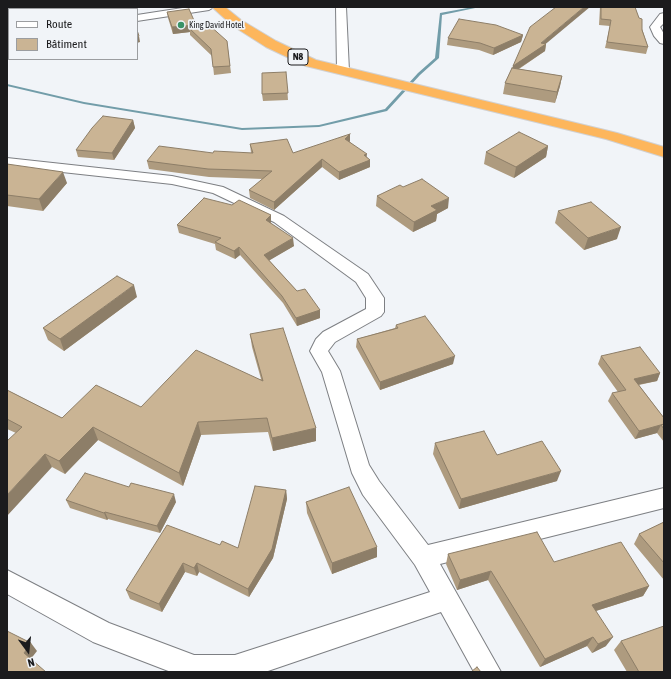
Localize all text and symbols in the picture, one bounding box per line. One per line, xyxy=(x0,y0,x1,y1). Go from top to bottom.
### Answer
legend xyxy=(8,8,138,60)
text: Route xyxy=(46,17,72,31)
marker: King David Hotel xyxy=(176,20,186,30)
place label: King David Hotel xyxy=(189,20,244,30)
text: Bâtiment xyxy=(46,37,87,51)
road number: N8 xyxy=(288,49,308,65)
north arrow xyxy=(8,631,48,671)
text: N xyxy=(26,656,36,669)

